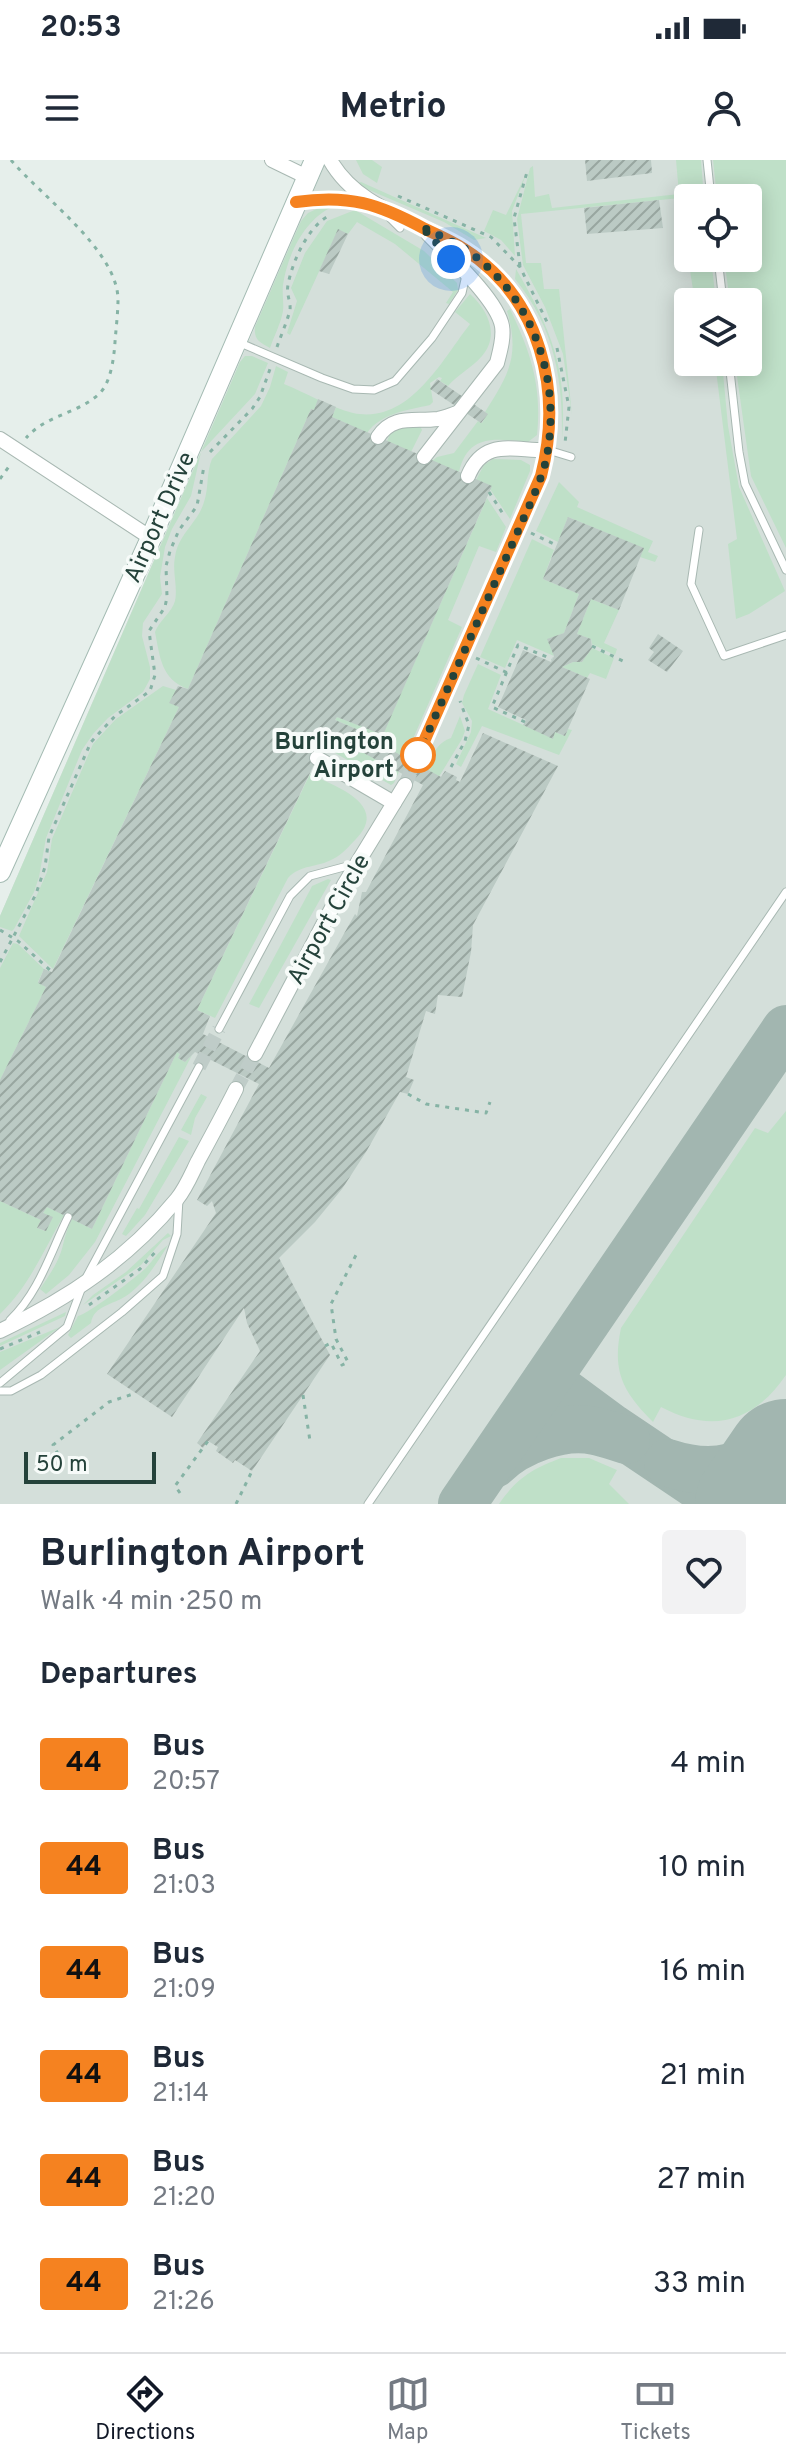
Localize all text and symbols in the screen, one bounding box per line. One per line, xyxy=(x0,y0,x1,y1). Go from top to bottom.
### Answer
text: 20:53 xyxy=(40,10,122,47)
text: Metrio xyxy=(339,85,447,131)
icon: menu xyxy=(40,86,84,130)
icon: person xyxy=(702,86,746,130)
map controls xyxy=(674,184,762,376)
button: locate xyxy=(674,184,762,272)
your location xyxy=(431,239,471,279)
button: layers xyxy=(674,288,762,376)
street label: Airport Drive xyxy=(119,448,203,588)
place label: Burlington Airport xyxy=(275,728,394,786)
marker: Burlington Airport xyxy=(401,738,435,772)
street label: Airport Circle xyxy=(282,849,378,991)
scale bar xyxy=(24,1448,156,1484)
text: 50 m xyxy=(36,1452,88,1479)
button: heart xyxy=(662,1530,746,1614)
text: Burlington Airport xyxy=(40,1531,365,1580)
text: Walk · 4 min · 250 m xyxy=(40,1586,262,1619)
text: Departures xyxy=(40,1657,198,1694)
text: Bus xyxy=(152,1729,205,1766)
text: 44 xyxy=(66,1746,102,1782)
text: 4 min xyxy=(670,1746,746,1783)
text: 20:57 xyxy=(152,1766,220,1799)
text: Bus xyxy=(152,1833,205,1870)
text: 44 xyxy=(66,1850,102,1886)
text: 10 min xyxy=(659,1850,746,1887)
text: 21:03 xyxy=(152,1870,216,1903)
text: Bus xyxy=(152,1937,205,1974)
text: 44 xyxy=(66,1954,102,1990)
text: 16 min xyxy=(660,1954,746,1991)
text: 21:09 xyxy=(152,1974,216,2007)
text: Bus xyxy=(152,2041,205,2078)
text: 44 xyxy=(66,2058,102,2094)
text: 21 min xyxy=(659,2058,746,2095)
text: 21:14 xyxy=(152,2078,209,2111)
text: Bus xyxy=(152,2145,205,2182)
text: 44 xyxy=(66,2162,102,2198)
text: 27 min xyxy=(657,2162,746,2199)
text: 21:20 xyxy=(152,2182,216,2215)
text: Bus xyxy=(152,2249,205,2286)
text: 44 xyxy=(66,2266,102,2302)
text: 33 min xyxy=(653,2266,746,2303)
text: 21:26 xyxy=(152,2286,215,2319)
tab: Directions xyxy=(95,2372,195,2447)
tab: Map xyxy=(386,2372,430,2447)
tab: Tickets xyxy=(620,2372,691,2447)

